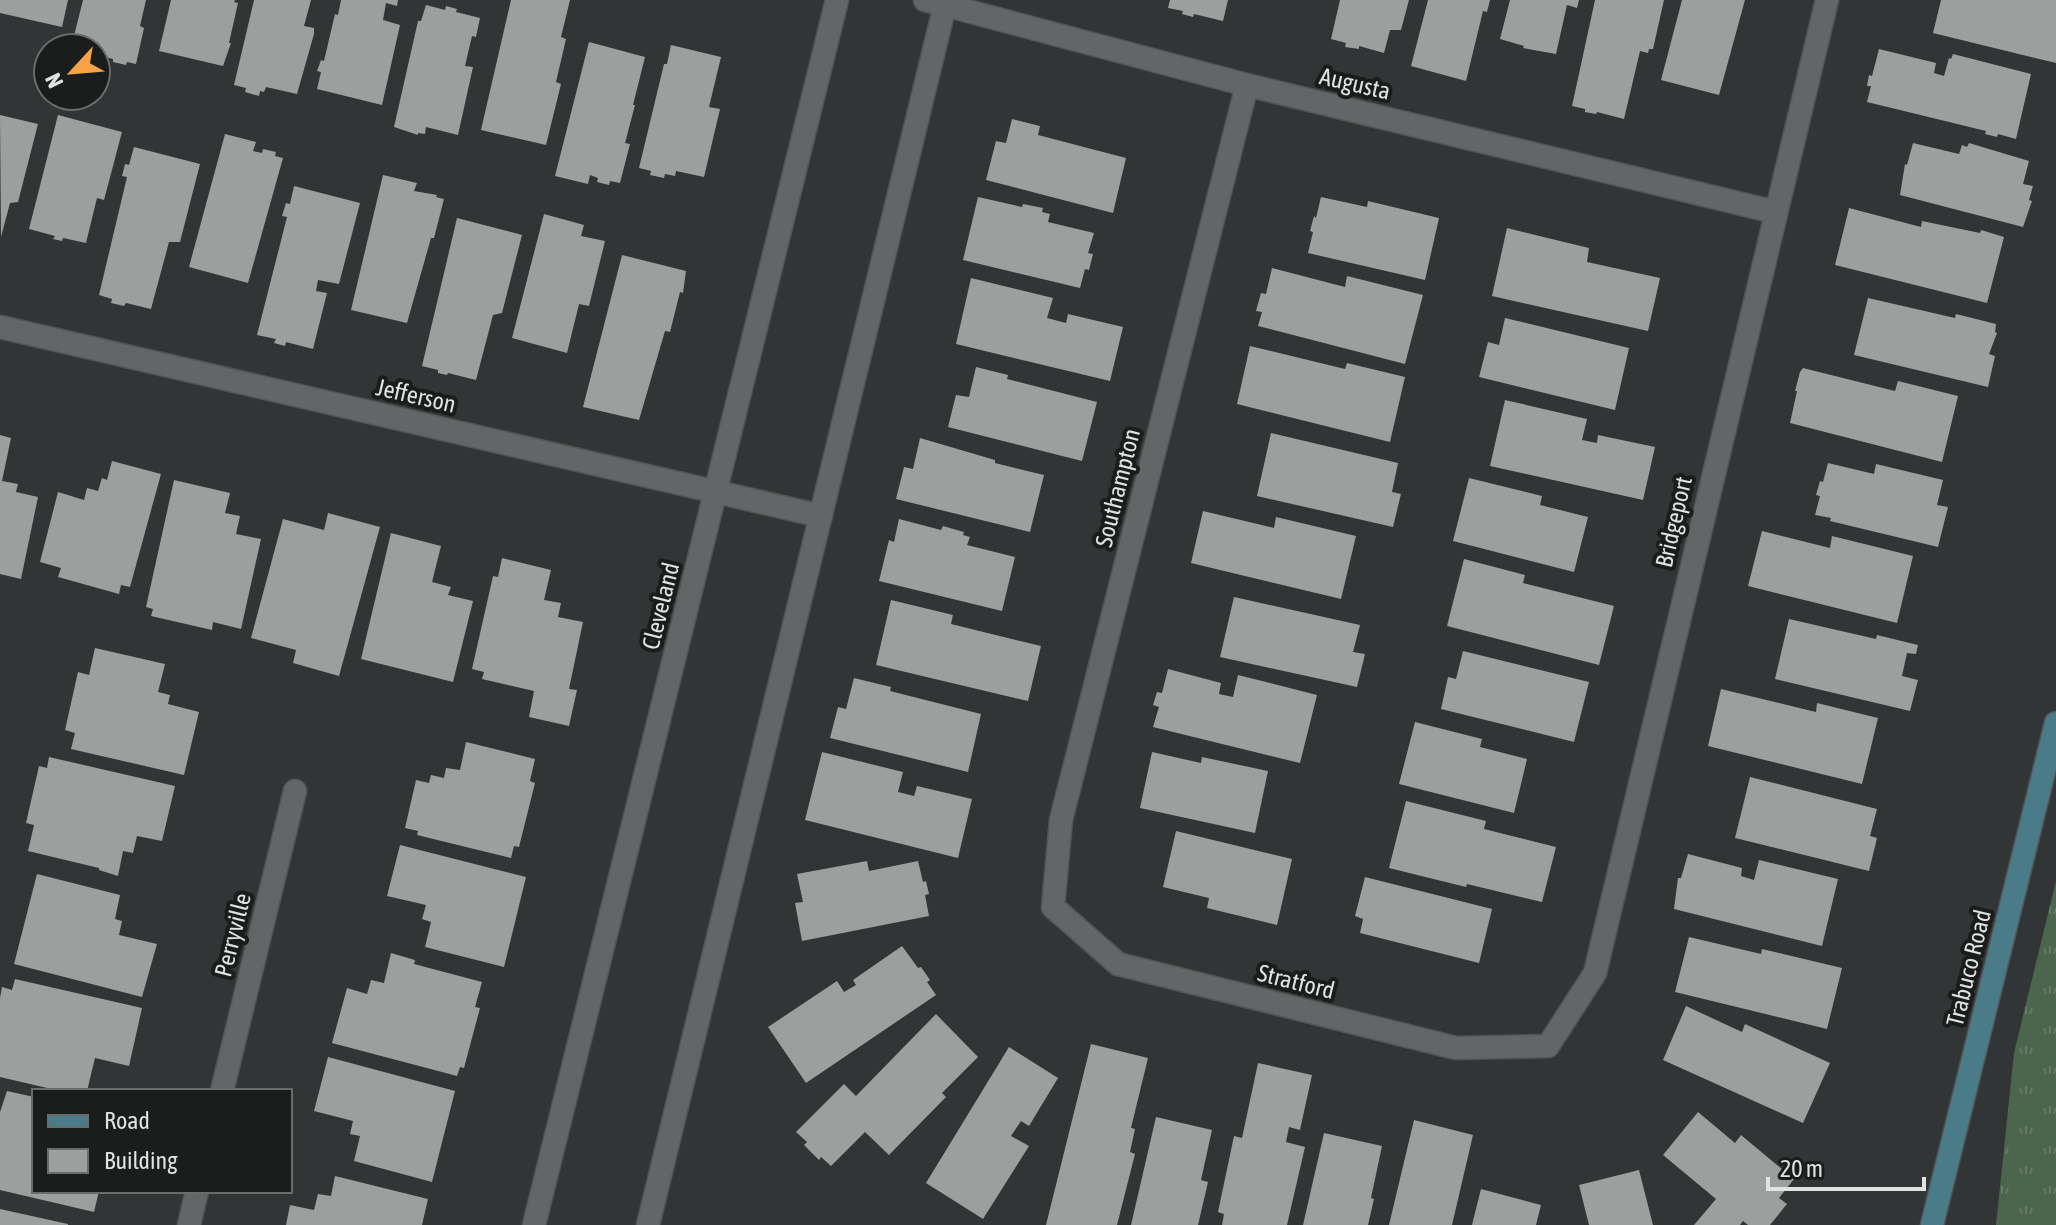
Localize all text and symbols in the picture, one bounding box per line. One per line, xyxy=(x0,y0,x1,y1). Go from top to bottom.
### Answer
north arrow xyxy=(32,32,112,112)
street label: Augusta xyxy=(1317,62,1393,105)
text: N xyxy=(39,69,69,92)
street label: Jefferson xyxy=(374,373,459,418)
street label: Southampton xyxy=(1090,426,1145,550)
street label: Bridgeport xyxy=(1650,474,1697,570)
street label: Cleveland xyxy=(637,560,684,652)
street label: Perryville xyxy=(209,890,256,980)
street label: Trabuco Road xyxy=(1941,907,1996,1029)
street label: Stratford xyxy=(1255,959,1337,1004)
legend xyxy=(32,1089,292,1193)
text: Road xyxy=(104,1107,150,1134)
scale bar xyxy=(1768,1141,1924,1191)
text: Building xyxy=(104,1147,178,1174)
text: 20 m xyxy=(1780,1155,1823,1182)

